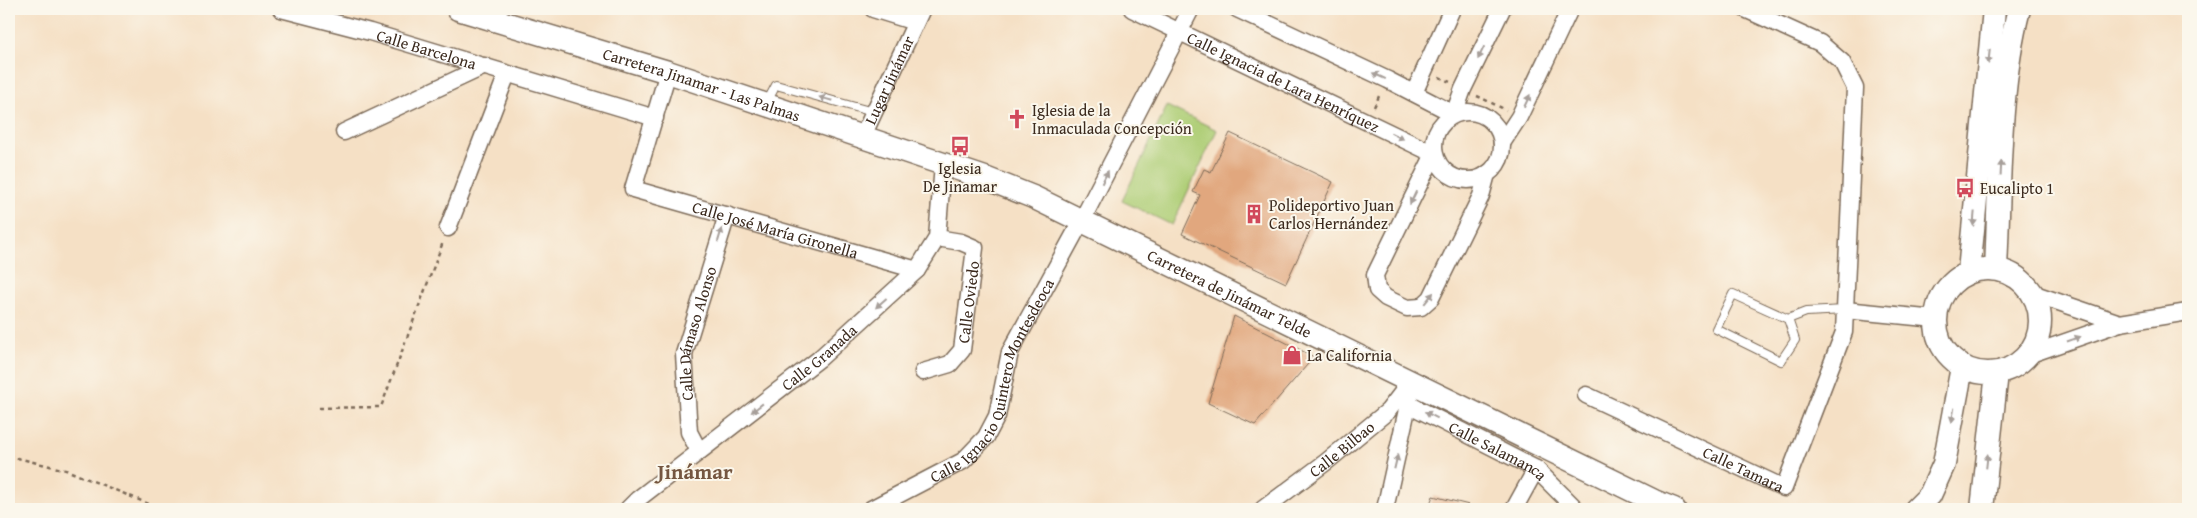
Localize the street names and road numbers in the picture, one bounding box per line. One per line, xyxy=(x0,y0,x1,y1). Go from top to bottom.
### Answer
street label: Calle Barcelona xyxy=(374,23,480,76)
street label: Calle Ignacia de Lara Henríquez xyxy=(1183,25,1384,138)
street label: Lugar Jinámar xyxy=(858,31,920,128)
street label: Carretera Jinamar - Las Palmas xyxy=(600,41,804,127)
street label: Calle José María Gironella xyxy=(690,195,861,265)
street label: Carretera de Jinámar Telde xyxy=(1143,243,1316,344)
street label: Calle Oviedo xyxy=(951,259,985,345)
street label: Calle Dámaso Alonso xyxy=(672,263,722,401)
street label: Calle Ignacio Quintero Montesdeoca xyxy=(925,274,1060,488)
street label: Calle Granada xyxy=(776,318,862,396)
street label: Calle Bilbao xyxy=(1304,415,1380,483)
street label: Calle Salamanca xyxy=(1445,415,1553,486)
street label: Calle Tamara xyxy=(1699,440,1788,498)

